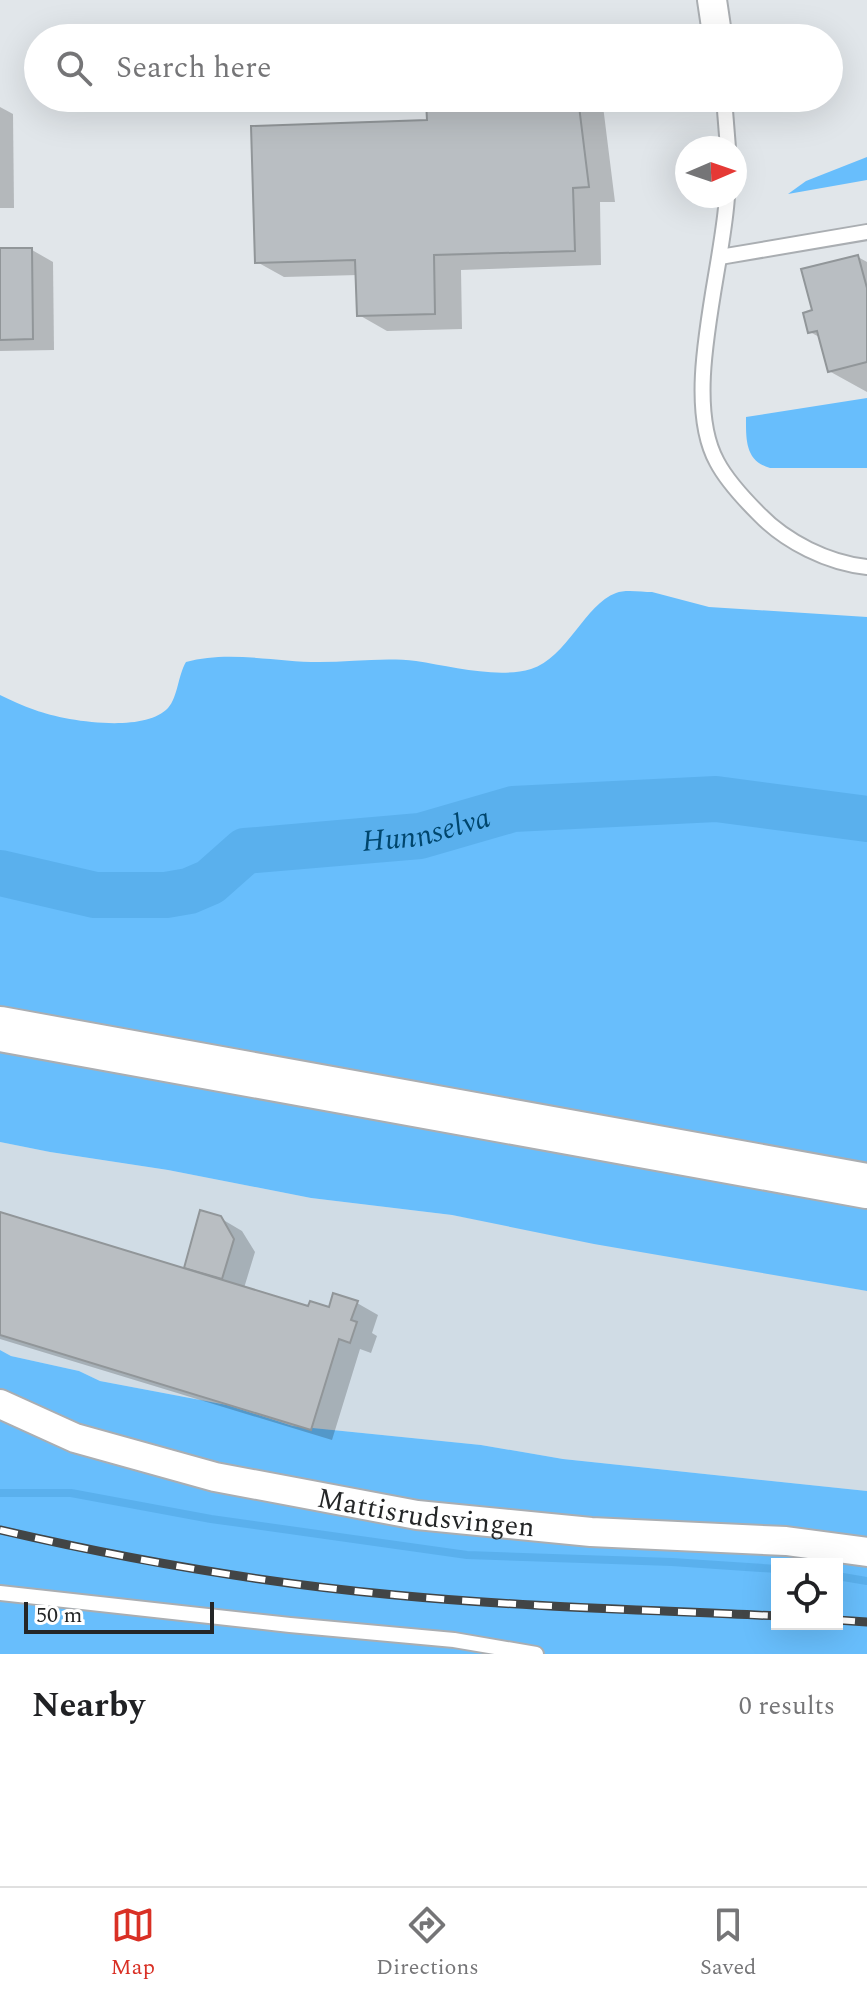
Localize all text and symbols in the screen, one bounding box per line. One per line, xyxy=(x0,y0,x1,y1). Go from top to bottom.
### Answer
search box xyxy=(24,24,843,112)
text: Search here xyxy=(116,45,272,91)
icon: search xyxy=(52,46,96,90)
north arrow xyxy=(675,136,747,208)
water label: Hunnselva xyxy=(360,795,496,865)
street label: Mattisrudsvingen xyxy=(314,1477,537,1549)
map controls xyxy=(771,1558,843,1630)
button: locate xyxy=(771,1558,843,1630)
scale bar xyxy=(24,1598,214,1634)
text: 50 m xyxy=(36,1599,82,1632)
text: Nearby xyxy=(32,1680,145,1732)
text: 0 results xyxy=(739,1686,835,1726)
tab: Map xyxy=(111,1903,155,1984)
tab: Directions xyxy=(376,1903,479,1984)
tab: Saved xyxy=(700,1903,756,1984)

